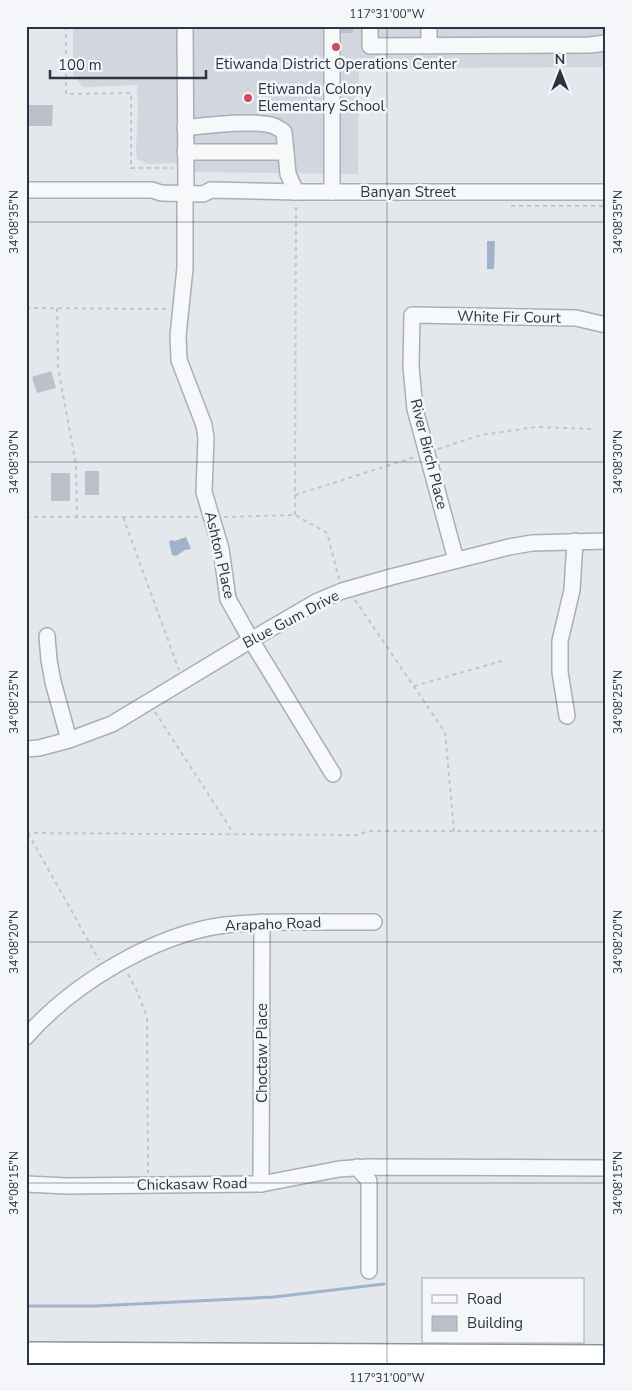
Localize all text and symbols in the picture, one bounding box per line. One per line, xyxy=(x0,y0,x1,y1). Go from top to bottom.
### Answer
text: 117°31'00"W xyxy=(349,6,425,22)
marker: Etiwanda District Operations Center xyxy=(330,41,342,53)
scale bar xyxy=(50,48,206,80)
north arrow xyxy=(534,48,584,98)
text: N xyxy=(555,50,565,69)
place label: Etiwanda District Operations Center xyxy=(215,54,457,74)
text: 100 m xyxy=(58,55,102,75)
place label: Etiwanda Colony Elementary School xyxy=(258,79,385,116)
marker: Etiwanda Colony Elementary School xyxy=(242,92,254,104)
street label: Banyan Street xyxy=(360,182,456,202)
text: 34°08'35"N xyxy=(6,190,22,254)
text: 34°08'35"N xyxy=(610,190,626,254)
street label: White Fir Court xyxy=(457,306,562,328)
street label: River Birch Place xyxy=(406,397,452,511)
text: 34°08'30"N xyxy=(6,430,22,494)
text: 34°08'30"N xyxy=(610,430,626,494)
street label: Ashton Place xyxy=(200,509,240,601)
street label: Blue Gum Drive xyxy=(239,585,343,653)
text: 34°08'25"N xyxy=(6,670,22,734)
text: 34°08'25"N xyxy=(610,670,626,734)
text: 34°08'20"N xyxy=(6,910,22,974)
text: 34°08'20"N xyxy=(610,910,626,974)
street label: Arapaho Road xyxy=(224,912,322,936)
street label: Choctaw Place xyxy=(252,1003,272,1103)
text: 34°08'15"N xyxy=(6,1151,22,1215)
text: 34°08'15"N xyxy=(610,1151,626,1215)
street label: Chickasaw Road xyxy=(136,1173,248,1195)
legend xyxy=(422,1278,584,1344)
text: Road xyxy=(467,1289,502,1309)
text: Building xyxy=(467,1313,523,1333)
text: 117°31'00"W xyxy=(349,1370,425,1386)

